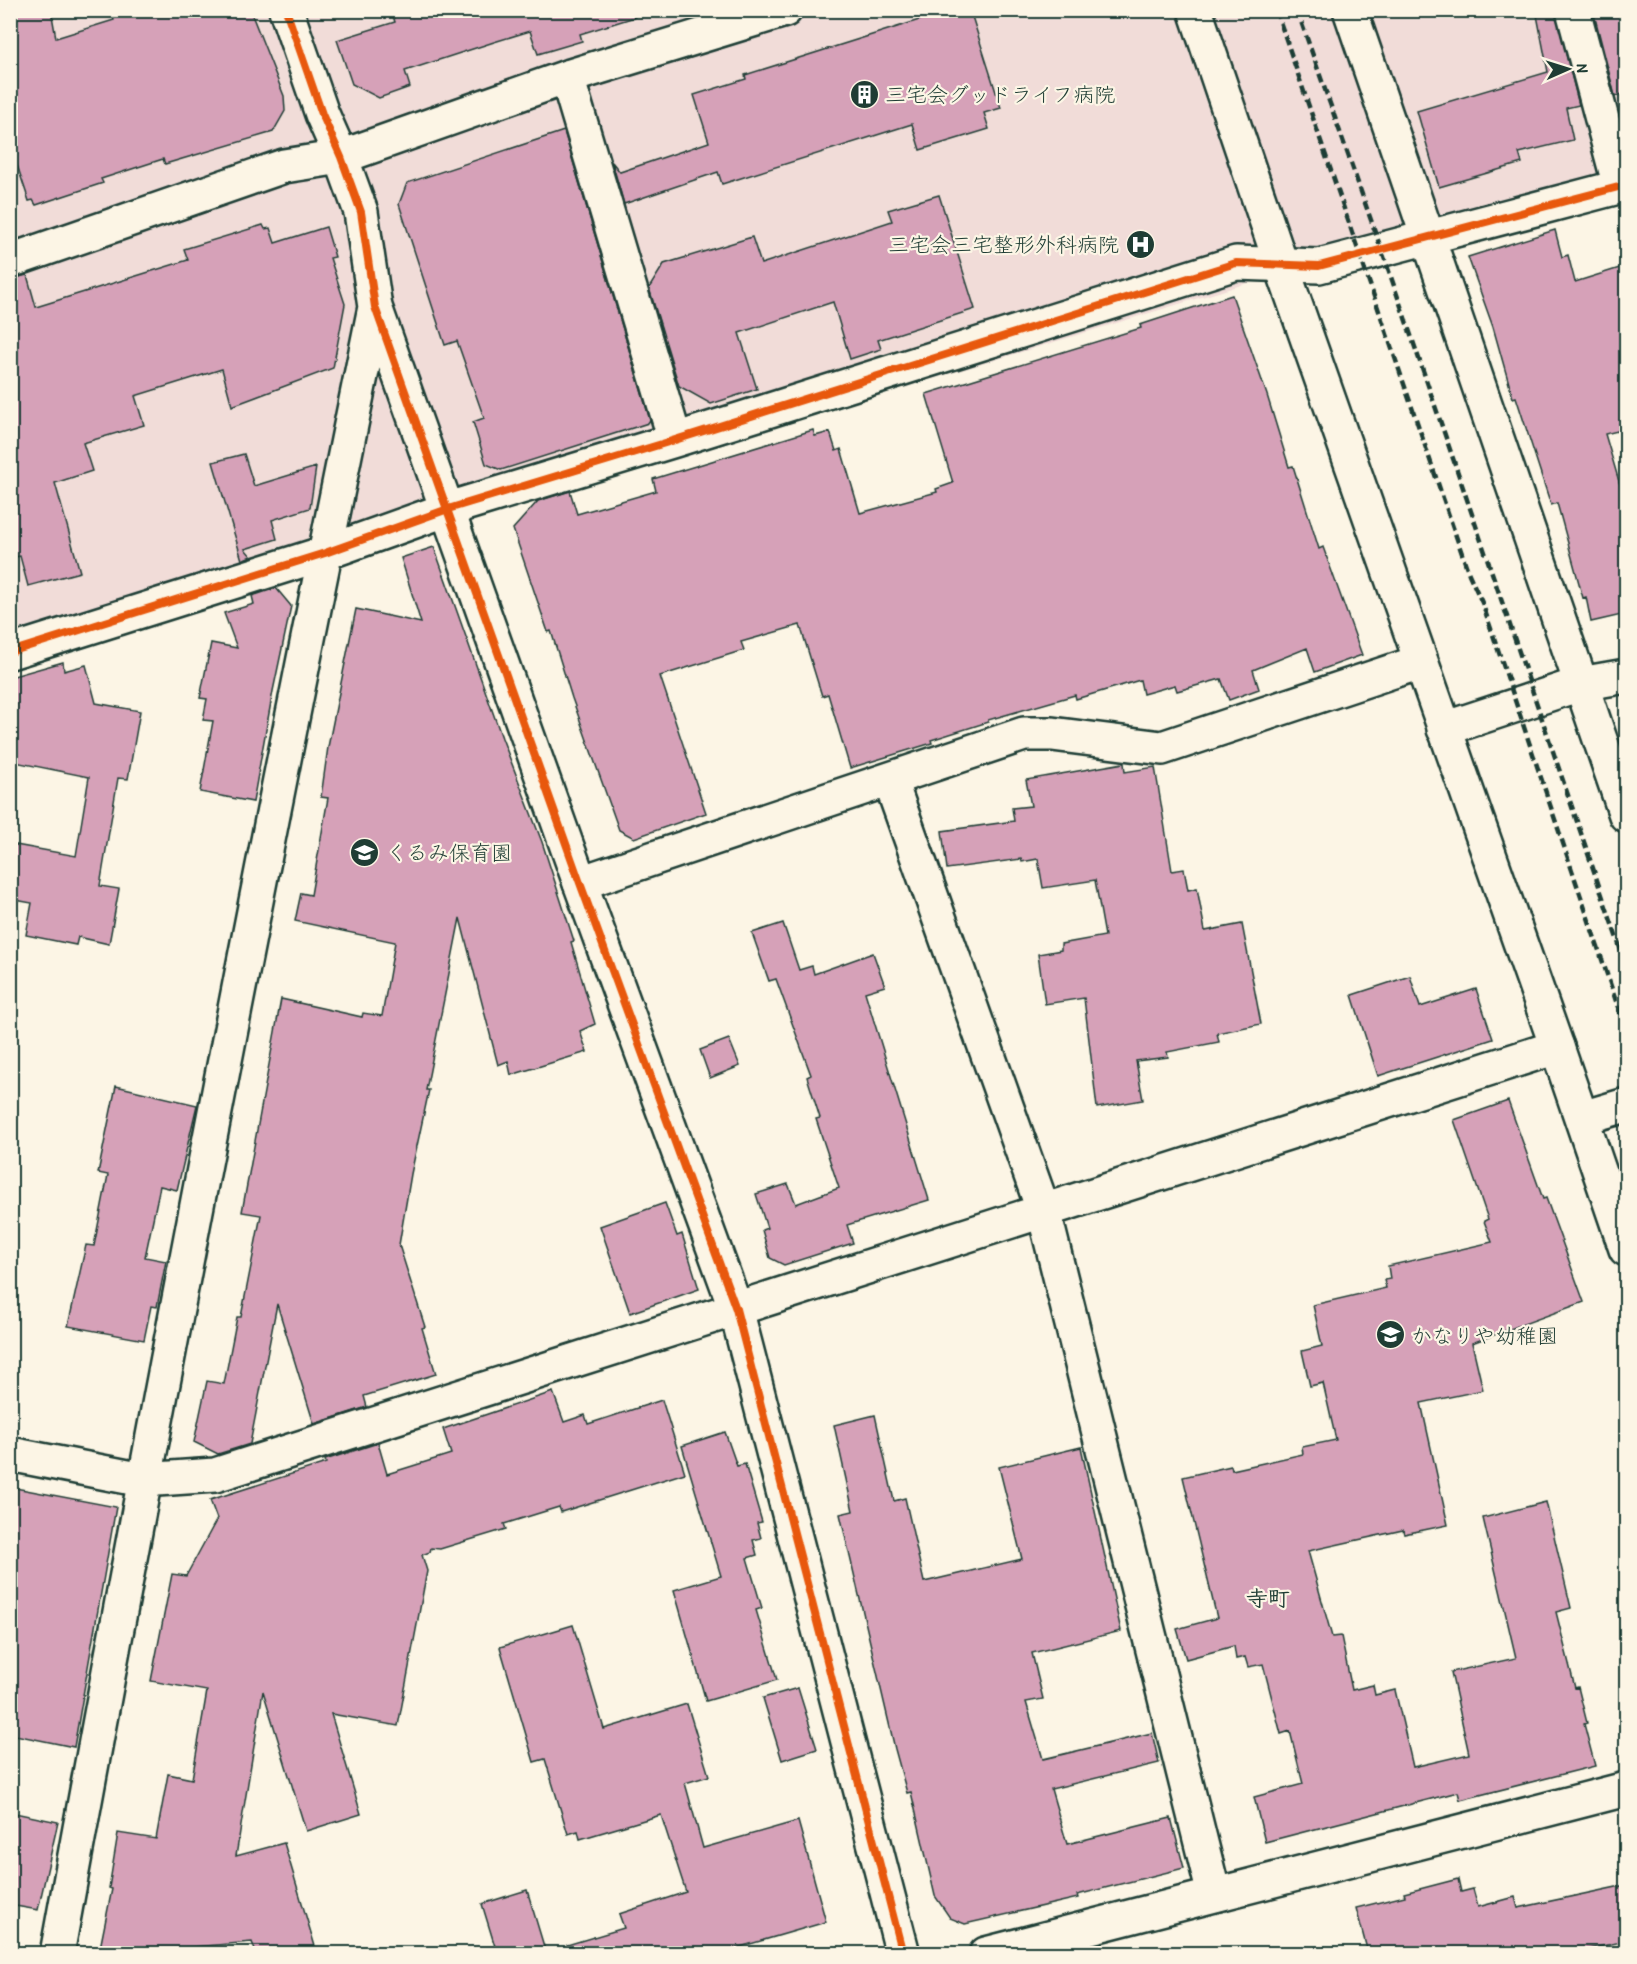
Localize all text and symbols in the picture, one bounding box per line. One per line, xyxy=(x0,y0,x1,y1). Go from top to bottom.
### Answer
north arrow xyxy=(1538,39,1598,99)
text: N xyxy=(1572,63,1594,74)
building icon: 三宅会グッドライフ病院 xyxy=(848,78,880,110)
place label: 三宅会グッドライフ病院 xyxy=(885,80,1115,109)
hospital icon: 三宅会三宅整形外科病院 xyxy=(1124,228,1156,260)
place label: 三宅会三宅整形外科病院 xyxy=(888,230,1119,259)
school or university icon: くるみ保育園 xyxy=(349,836,381,868)
place label: くるみ保育園 xyxy=(386,838,512,867)
school or university icon: かなりや幼稚園 xyxy=(1374,1319,1406,1351)
place label: かなりや幼稚園 xyxy=(1411,1321,1558,1350)
district label: 寺町 xyxy=(1246,1583,1290,1613)

